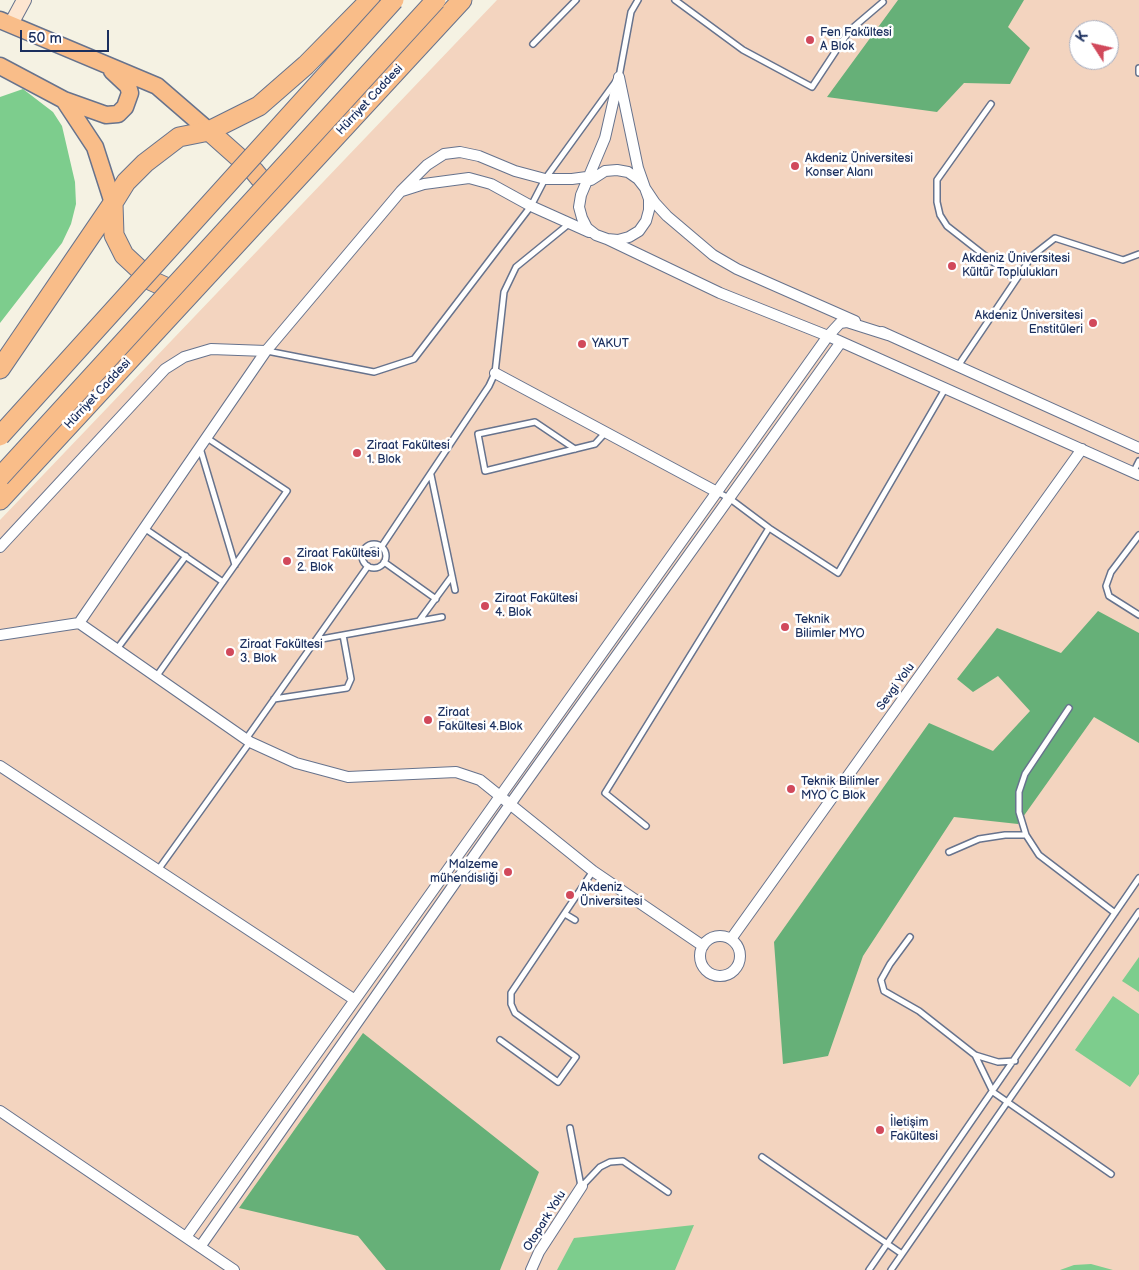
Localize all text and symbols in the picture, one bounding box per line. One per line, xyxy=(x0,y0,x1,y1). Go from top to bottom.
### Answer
scale bar xyxy=(22,20,111,52)
north arrow xyxy=(1069,20,1119,70)
place label: Fen Fakültesi A Blok xyxy=(820,26,892,54)
text: K xyxy=(1072,28,1092,45)
text: 50 m xyxy=(28,29,62,48)
marker: Fen Fakültesi A Blok xyxy=(804,34,816,46)
street label: Hürriyet Caddesi xyxy=(334,62,406,138)
place label: Akdeniz Üniversitesi Konser Alanı xyxy=(805,152,913,180)
marker: Akdeniz Üniversitesi Konser Alanı xyxy=(789,160,801,172)
place label: Akdeniz Üniversitesi Kültür Toplulukları xyxy=(962,252,1070,280)
marker: Akdeniz Üniversitesi Kültür Toplulukları xyxy=(946,260,958,272)
place label: Akdeniz Üniversitesi Enstitüleri xyxy=(975,309,1083,337)
marker: Akdeniz Üniversitesi Enstitüleri xyxy=(1087,317,1099,329)
place label: YAKUT xyxy=(592,337,629,351)
marker: YAKUT xyxy=(576,338,588,350)
street label: Hürriyet Caddesi xyxy=(62,356,134,432)
place label: Ziraat Fakültesi 1. Blok xyxy=(367,439,450,467)
marker: Ziraat Fakültesi 1. Blok xyxy=(351,447,363,459)
place label: Ziraat Fakültesi 2. Blok xyxy=(297,547,380,575)
marker: Ziraat Fakültesi 2. Blok xyxy=(281,555,293,567)
place label: Ziraat Fakültesi 4. Blok xyxy=(495,592,578,620)
marker: Ziraat Fakültesi 4. Blok xyxy=(479,600,491,612)
place label: Teknik Bilimler MYO xyxy=(795,613,865,641)
marker: Teknik Bilimler MYO xyxy=(779,621,791,633)
place label: Ziraat Fakültesi 3. Blok xyxy=(240,638,323,666)
marker: Ziraat Fakültesi 3. Blok xyxy=(224,646,236,658)
street label: Sevgi Yolu xyxy=(874,660,918,714)
place label: Ziraat Fakültesi 4.Blok xyxy=(438,706,522,734)
marker: Ziraat Fakültesi 4.Blok xyxy=(422,714,434,726)
place label: Teknik Bilimler MYO C Blok xyxy=(801,775,879,803)
marker: Teknik Bilimler MYO C Blok xyxy=(785,783,797,795)
place label: Malzeme mühendisliği xyxy=(430,858,498,886)
marker: Malzeme mühendisliği xyxy=(502,866,514,878)
place label: Akdeniz Üniversitesi xyxy=(580,881,643,909)
marker: Akdeniz Üniversitesi xyxy=(564,889,576,901)
place label: İletişim Fakültesi xyxy=(890,1116,938,1144)
marker: İletişim Fakültesi xyxy=(874,1124,886,1136)
street label: Otopark Yolu xyxy=(521,1188,569,1254)

